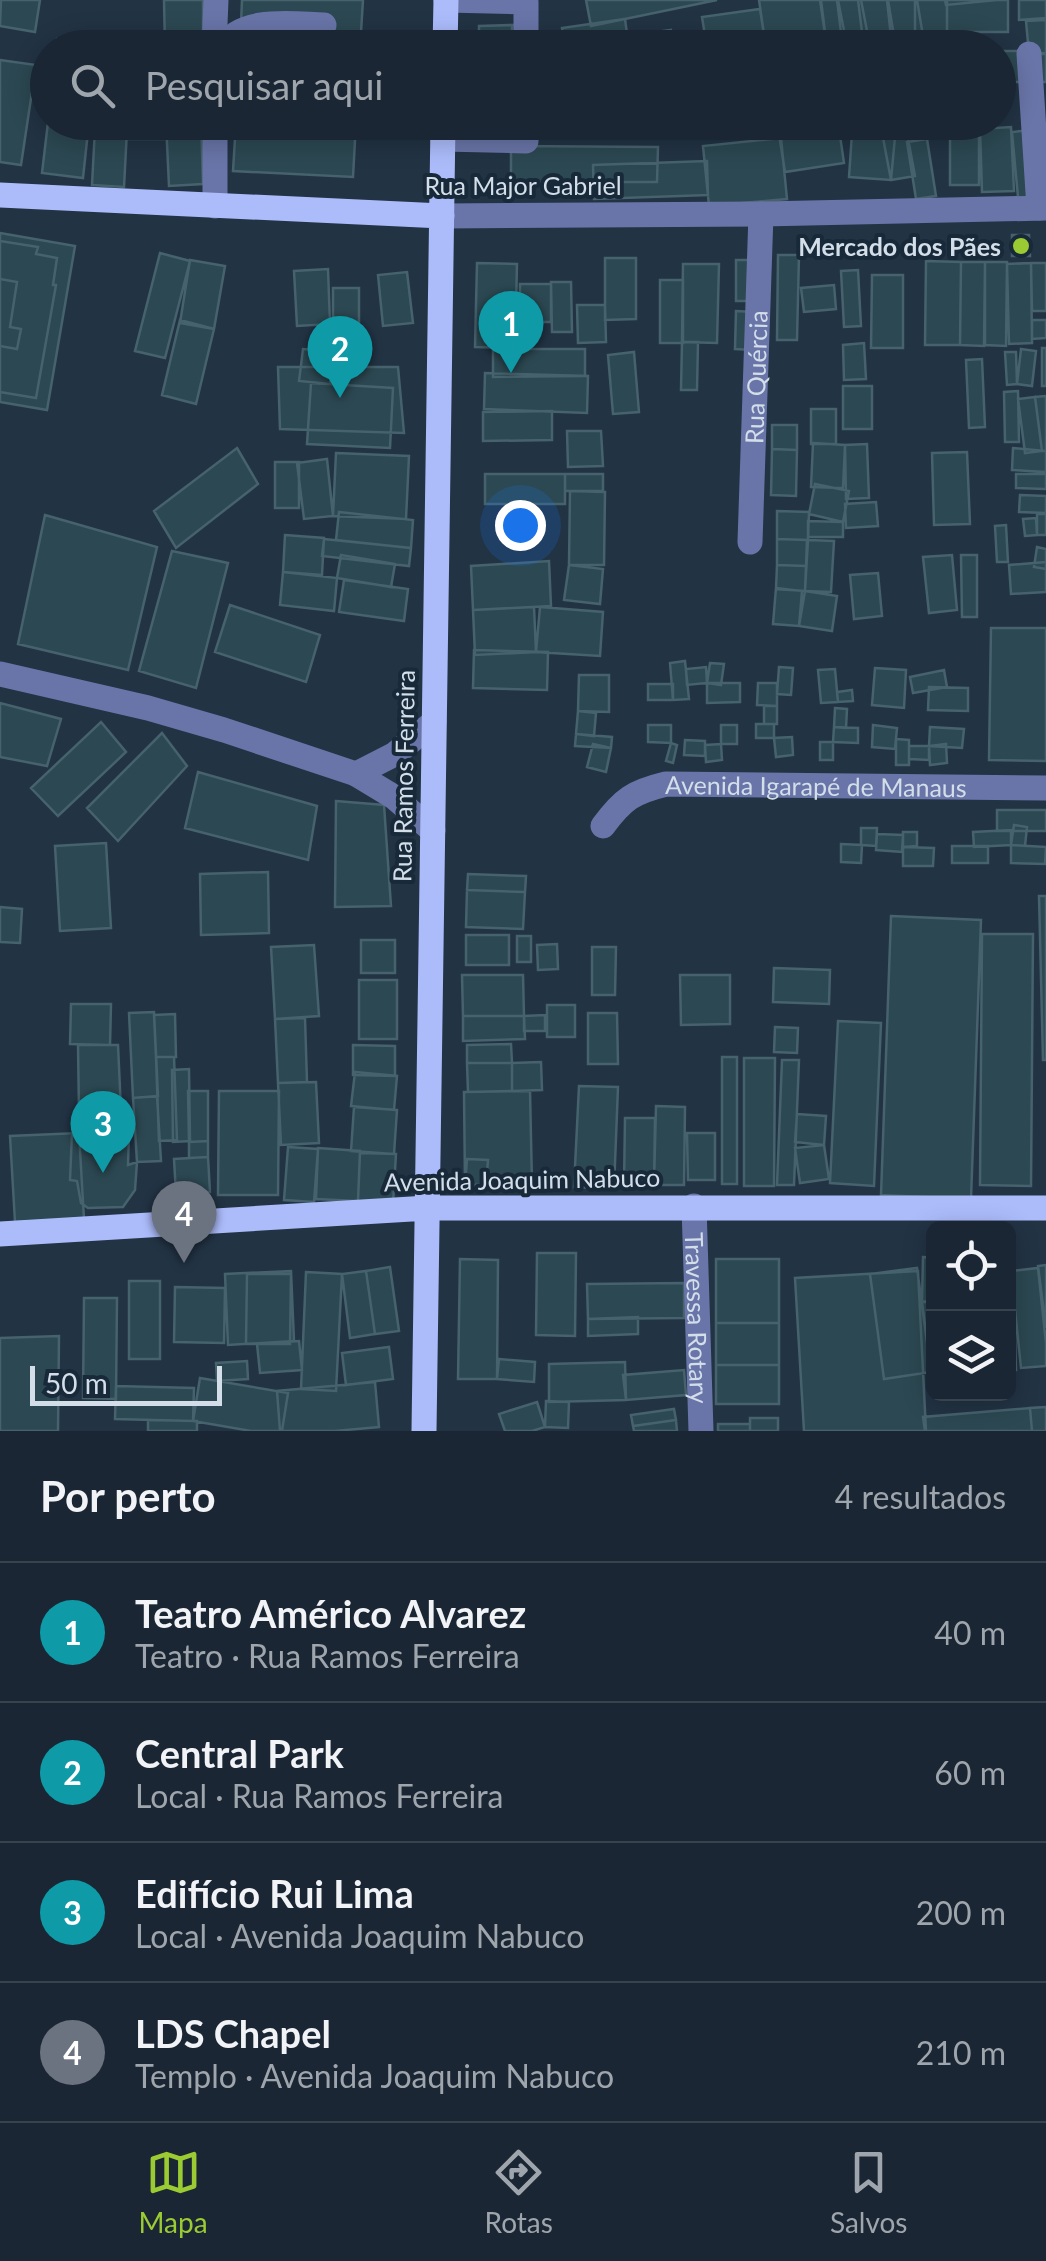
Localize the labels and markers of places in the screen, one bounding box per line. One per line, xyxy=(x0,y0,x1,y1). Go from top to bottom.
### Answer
place label: Mercado dos Pães xyxy=(798,231,1001,261)
marker: Mercado dos Pães xyxy=(1010,235,1032,257)
pin: 1 xyxy=(478,290,544,373)
pin: 2 xyxy=(308,316,372,398)
pin: 3 xyxy=(70,1090,136,1173)
pin: 4 xyxy=(152,1180,216,1263)

